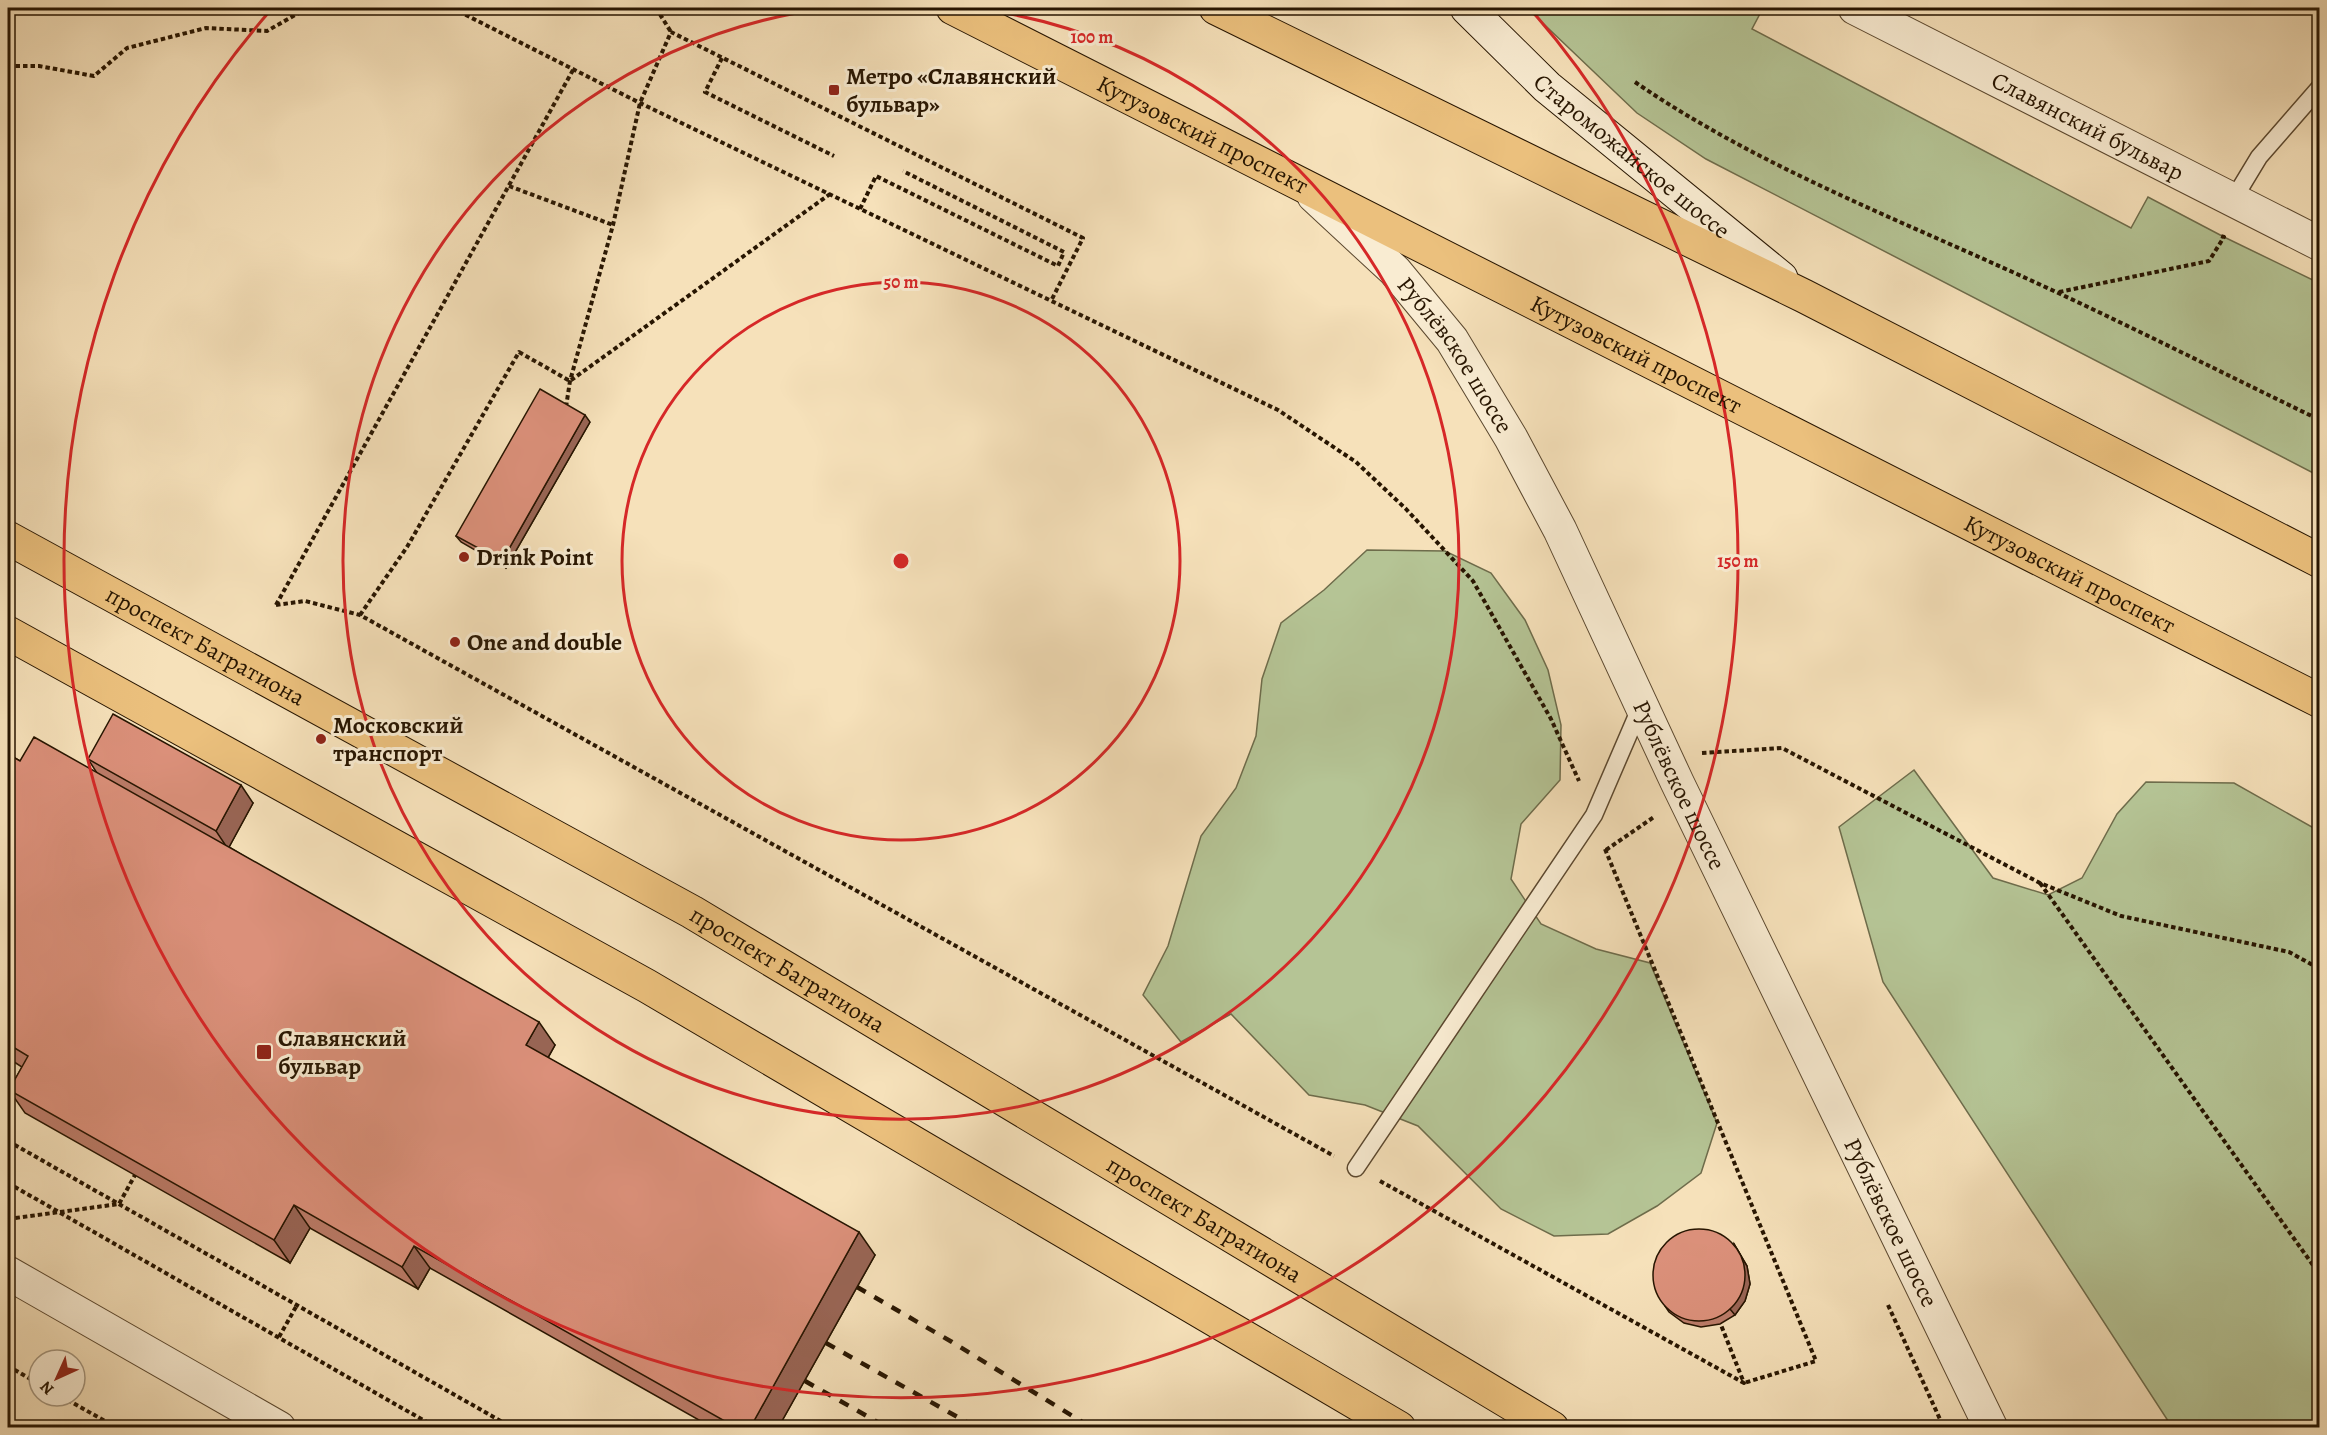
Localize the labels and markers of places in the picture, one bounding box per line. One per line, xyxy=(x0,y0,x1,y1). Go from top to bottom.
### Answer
place label: Метро «Славянский бульвар» xyxy=(846,60,1056,120)
marker: Метро «Славянский бульвар» xyxy=(827,83,841,97)
place label: Drink Point xyxy=(476,541,593,573)
marker: Drink Point xyxy=(457,550,471,564)
centre of rings xyxy=(891,551,911,571)
place label: One and double xyxy=(467,626,622,658)
marker: One and double xyxy=(448,635,462,649)
place label: Московский транспорт xyxy=(333,709,464,769)
marker: Московский транспорт xyxy=(314,732,328,746)
place label: Славянский бульвар xyxy=(278,1022,406,1082)
marker: Славянский бульвар xyxy=(255,1043,273,1061)

